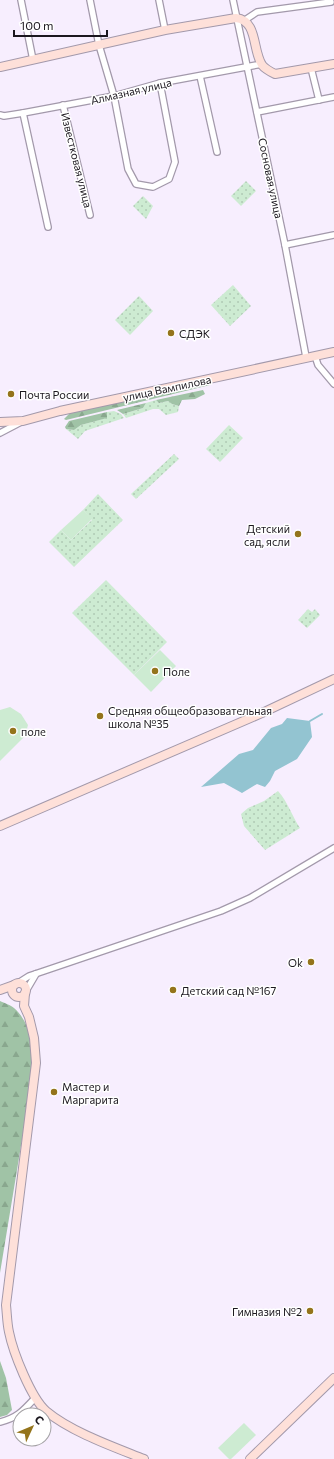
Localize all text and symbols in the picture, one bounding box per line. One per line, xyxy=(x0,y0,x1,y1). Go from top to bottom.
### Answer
scale bar xyxy=(14,12,107,38)
text: 100 m xyxy=(20,18,54,32)
street label: Алмазная улица xyxy=(89,75,173,107)
street label: Известковая улица xyxy=(59,111,95,209)
street label: Сосновая улица xyxy=(256,137,286,219)
place label: СДЭК xyxy=(179,327,211,340)
marker: СДЭК xyxy=(166,328,176,338)
street label: улица Вампилова xyxy=(122,372,212,404)
place label: Почта России xyxy=(19,388,89,401)
marker: Почта России xyxy=(6,389,16,399)
place label: Детский сад, ясли xyxy=(244,522,290,548)
marker: Детский сад, ясли xyxy=(293,529,303,539)
place label: Поле xyxy=(163,665,190,678)
marker: Поле xyxy=(150,666,160,676)
place label: Средняя общеобразовательная школа №35 xyxy=(108,704,272,730)
marker: Средняя общеобразовательная школа №35 xyxy=(95,711,105,721)
place label: поле xyxy=(21,725,46,738)
marker: поле xyxy=(8,726,18,736)
place label: Ok xyxy=(288,956,303,969)
marker: Ok xyxy=(306,957,316,967)
place label: Детский сад №167 xyxy=(181,984,276,997)
marker: Детский сад №167 xyxy=(168,985,178,995)
place label: Мастер и Маргарита xyxy=(62,1080,119,1106)
marker: Мастер и Маргарита xyxy=(49,1087,59,1097)
place label: Гимназия №2 xyxy=(232,1305,302,1318)
marker: Гимназия №2 xyxy=(305,1306,315,1316)
north arrow xyxy=(12,1407,52,1447)
text: С xyxy=(32,1412,47,1427)

